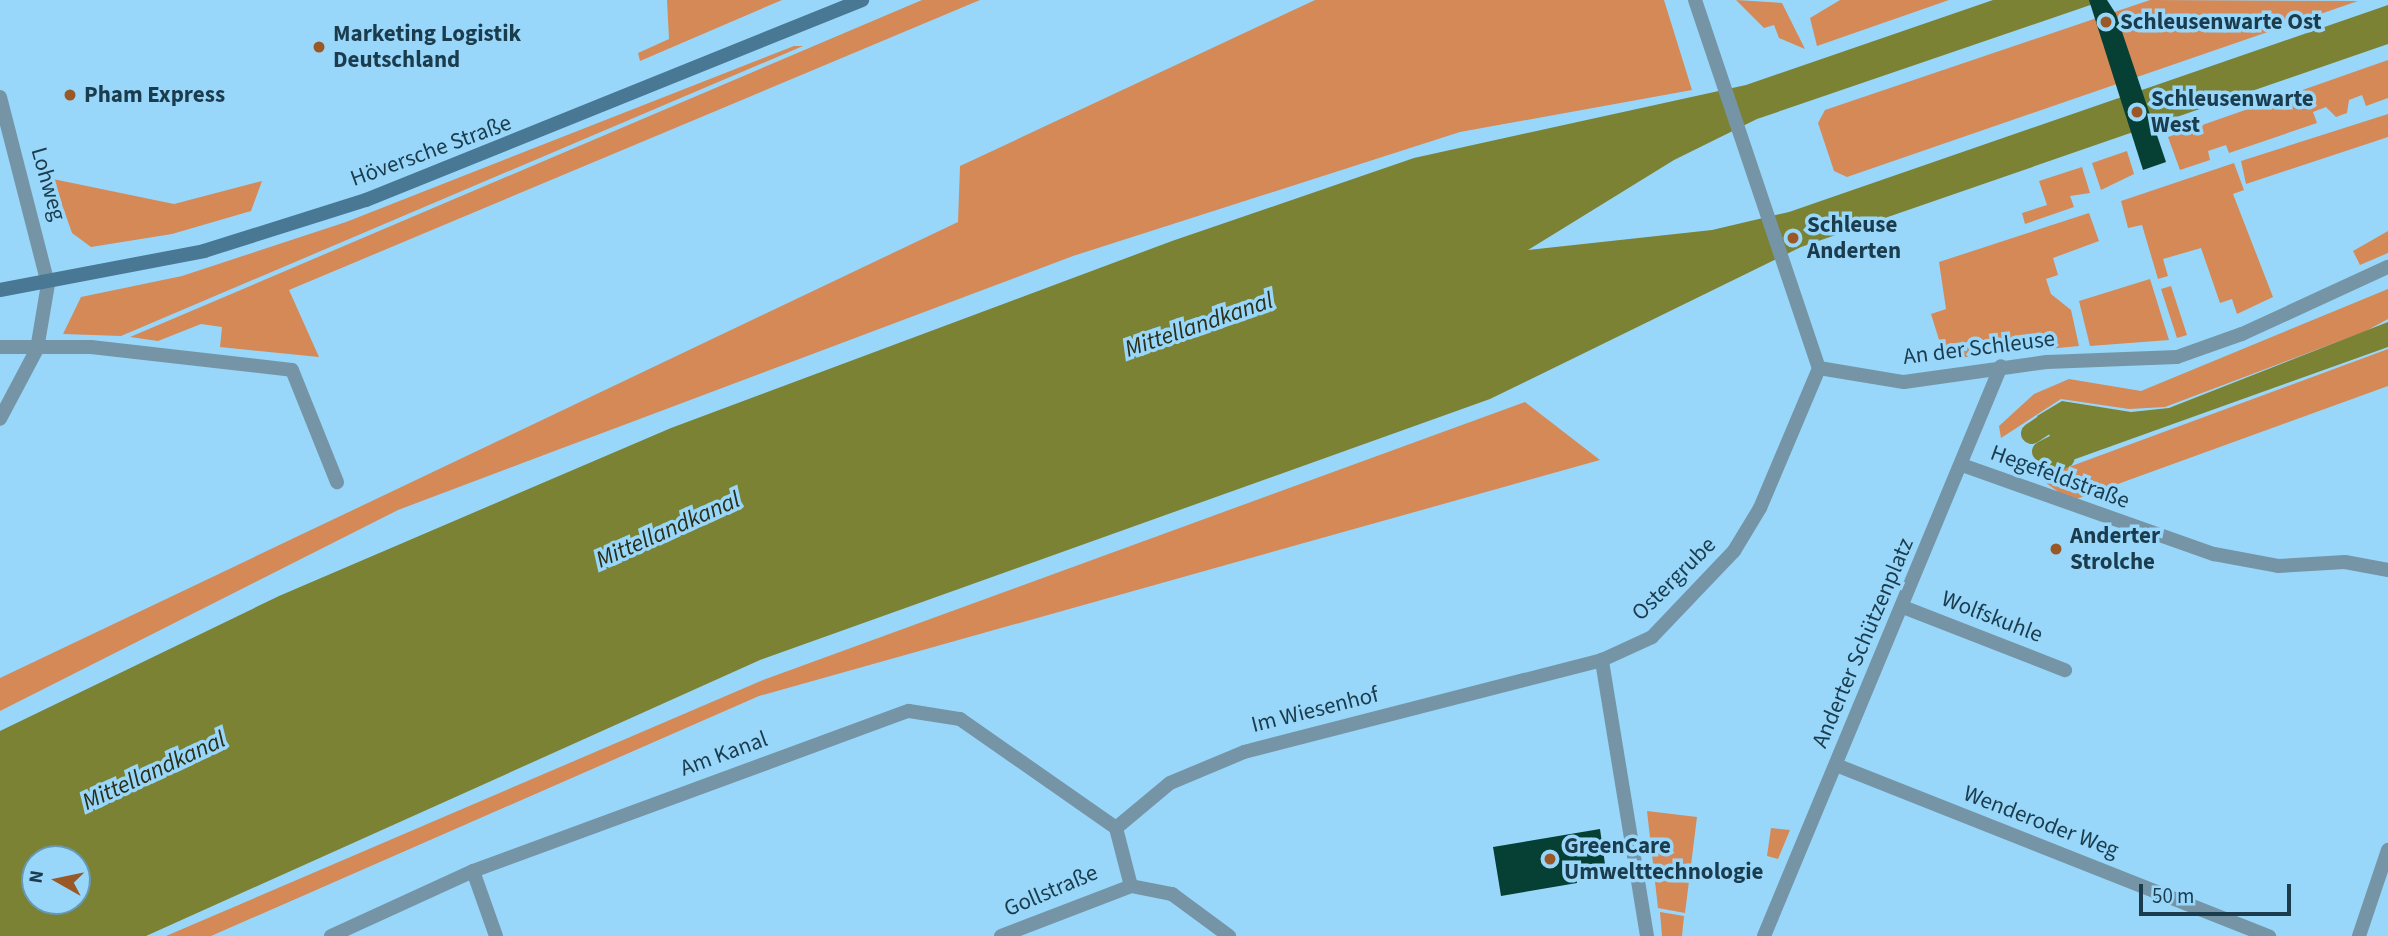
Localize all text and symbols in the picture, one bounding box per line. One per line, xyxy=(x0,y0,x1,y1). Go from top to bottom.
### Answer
place label: Schleusenwarte Ost xyxy=(2120,8,2322,36)
marker: Schleusenwarte Ost xyxy=(2098,14,2114,30)
place label: Marketing Logistik Deutschland xyxy=(333,20,521,74)
marker: Marketing Logistik Deutschland xyxy=(311,39,327,55)
place label: Pham Express xyxy=(84,81,225,109)
place label: Schleusenwarte West xyxy=(2151,85,2314,139)
marker: Pham Express xyxy=(62,87,78,103)
marker: Schleusenwarte West xyxy=(2129,104,2145,120)
street label: Höversche Straße xyxy=(347,109,515,193)
street label: Lohweg xyxy=(24,144,72,224)
place label: Schleuse Anderten xyxy=(1807,211,1901,265)
marker: Schleuse Anderten xyxy=(1785,230,1801,246)
water label: Mittellandkanal xyxy=(1121,286,1277,364)
street label: An der Schleuse xyxy=(1902,325,2056,371)
street label: Hegefeldstraße xyxy=(1987,439,2133,515)
water label: Mittellandkanal xyxy=(591,485,745,575)
place label: Anderter Strolche xyxy=(2070,522,2160,576)
street label: Ostergrube xyxy=(1626,531,1722,627)
street label: Anderter Schützenplatz xyxy=(1806,534,1920,752)
marker: Anderter Strolche xyxy=(2048,541,2064,557)
street label: Wolfskuhle xyxy=(1938,585,2046,649)
street label: Im Wiesenhof xyxy=(1249,681,1381,739)
water label: Mittellandkanal xyxy=(78,725,230,817)
street label: Am Kanal xyxy=(676,725,772,783)
street label: Wenderoder Weg xyxy=(1959,780,2123,864)
place label: GreenCare Umwelttechnologie xyxy=(1564,832,1764,886)
north arrow xyxy=(21,845,91,915)
marker: GreenCare Umwelttechnologie xyxy=(1542,851,1558,867)
street label: Gollstraße xyxy=(1000,859,1102,923)
text: N xyxy=(22,869,51,885)
scale bar xyxy=(2143,870,2295,914)
text: 50 m xyxy=(2152,881,2194,911)

